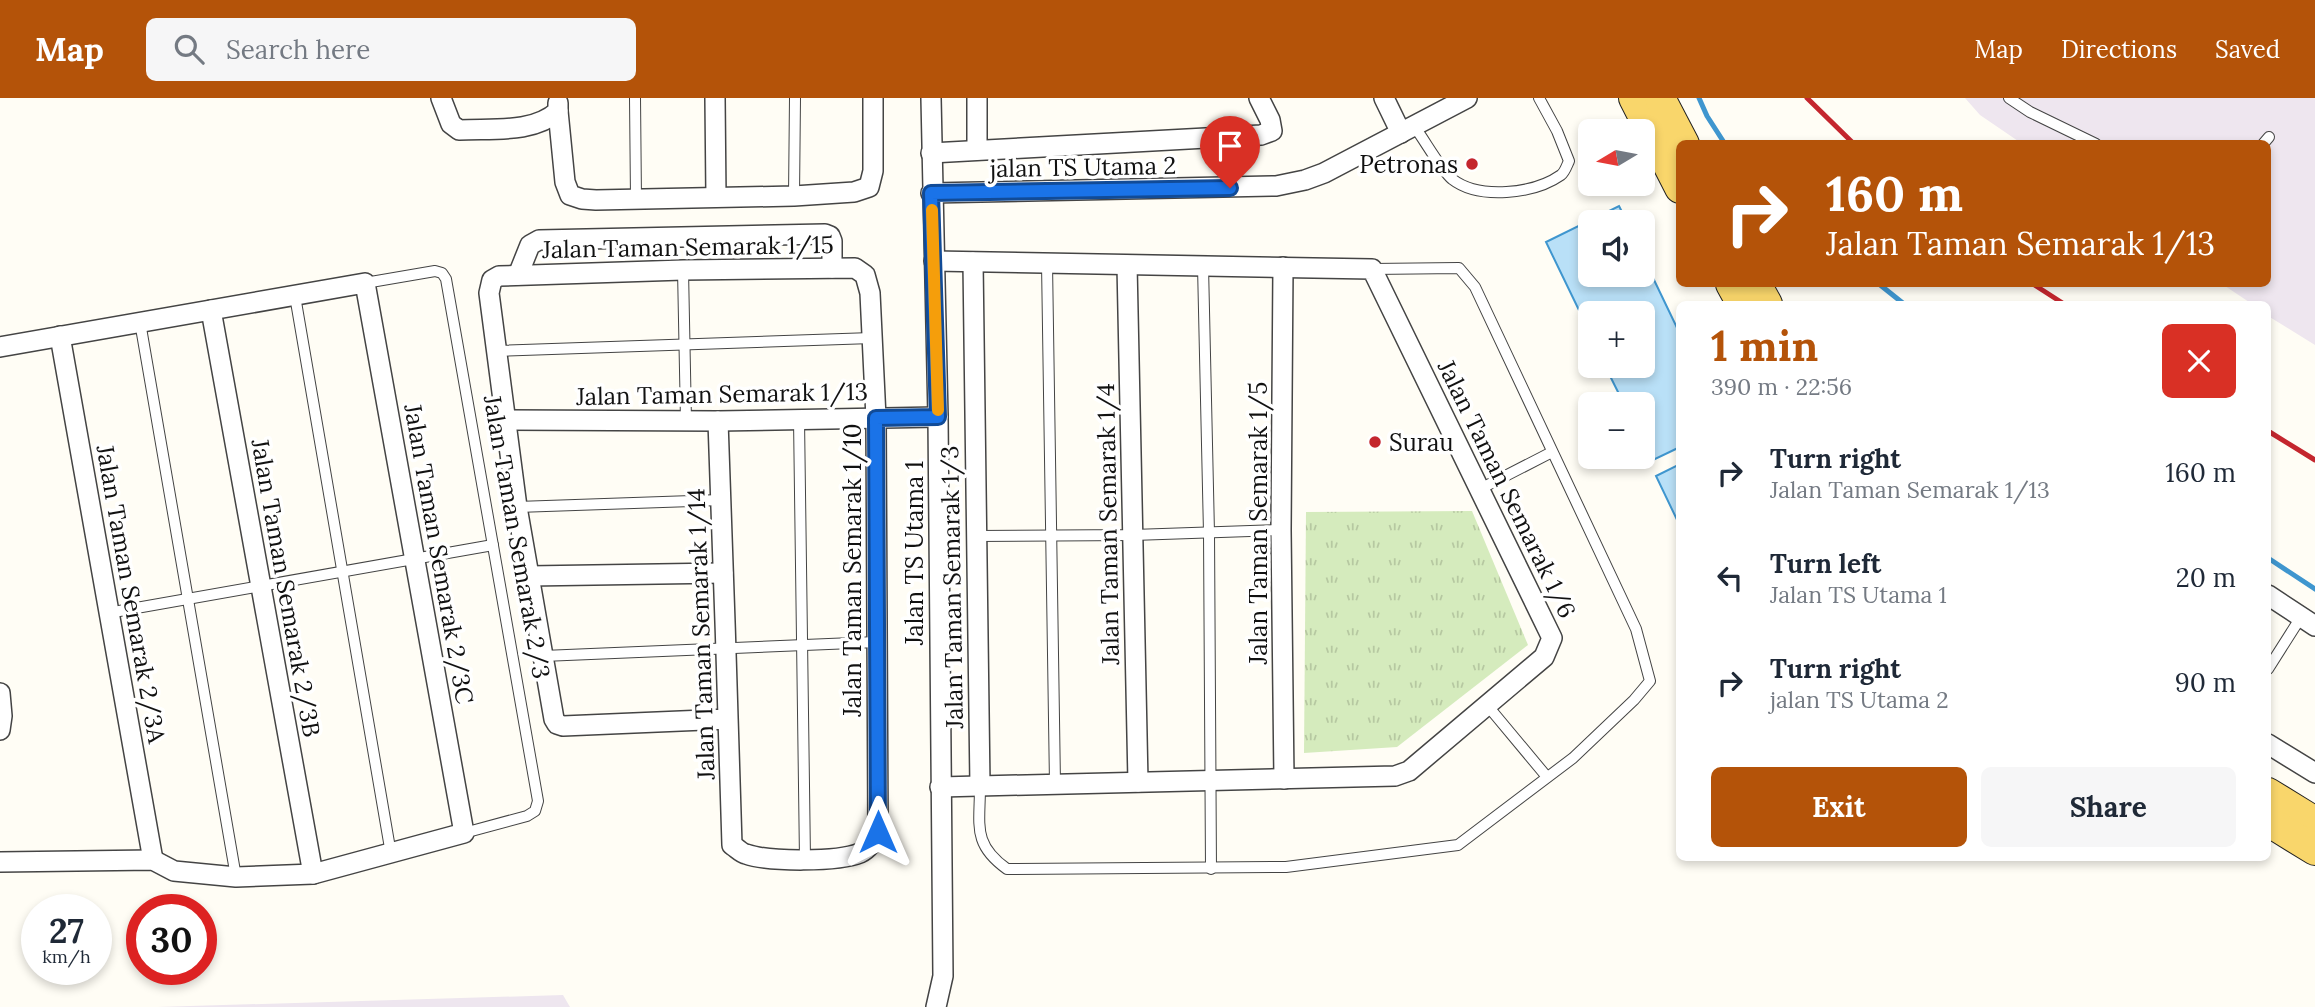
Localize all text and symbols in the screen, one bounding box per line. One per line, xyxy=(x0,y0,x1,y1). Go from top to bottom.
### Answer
search box xyxy=(146,18,636,81)
text: Map xyxy=(35,28,104,70)
icon: search xyxy=(170,30,208,68)
text: Search here xyxy=(226,33,370,66)
text: Map xyxy=(1974,34,2023,65)
text: Directions xyxy=(2061,34,2177,65)
text: Saved xyxy=(2215,34,2280,65)
pin xyxy=(1200,116,1260,188)
north arrow xyxy=(1578,119,1656,196)
map controls xyxy=(1578,119,1655,469)
icon: arrive xyxy=(1211,127,1249,165)
place label: Petronas xyxy=(1359,149,1458,180)
street label: jalan TS Utama 2 xyxy=(987,150,1176,184)
marker: Petronas xyxy=(1464,156,1480,172)
text: 160 m xyxy=(1826,162,1963,224)
icon: right xyxy=(1711,168,1802,259)
button: sound xyxy=(1578,210,1655,287)
text: Jalan Taman Semarak 1/13 xyxy=(1826,223,2215,264)
street label: Jalan Taman Semarak 1/15 xyxy=(541,229,834,265)
button: + xyxy=(1578,301,1655,378)
text: 1 min xyxy=(1711,319,1818,373)
button: close xyxy=(2162,324,2236,398)
street label: Jalan Taman Semarak 1/6 xyxy=(1431,354,1583,623)
text: 390 m · 22:56 xyxy=(1711,372,1852,401)
street label: Jalan Taman Semarak 1/13 xyxy=(575,376,868,412)
street label: Jalan Taman Semarak 1/5 xyxy=(1243,382,1274,665)
street label: Jalan Taman Semarak 1/4 xyxy=(1090,383,1126,666)
street label: Jalan Taman Semarak 2/3 xyxy=(477,392,557,681)
button: − xyxy=(1578,392,1655,469)
street label: Jalan Taman Semarak 2/3C xyxy=(397,401,481,707)
street label: Jalan Taman Semarak 1/10 xyxy=(837,423,868,718)
place label: Surau xyxy=(1389,427,1454,458)
marker: Surau xyxy=(1367,434,1383,450)
street label: Jalan Taman Semarak 2/3B xyxy=(244,436,327,739)
street label: Jalan Taman Semarak 2/3A xyxy=(89,442,173,746)
text: Turn right xyxy=(1770,442,1901,475)
street label: Jalan Taman Semarak 1/3 xyxy=(934,445,970,730)
icon: right xyxy=(1711,454,1749,492)
text: 160 m xyxy=(2165,456,2236,489)
street label: Jalan TS Utama 1 xyxy=(899,461,930,646)
text: Jalan Taman Semarak 1/13 xyxy=(1770,475,2050,504)
street label: Jalan Taman Semarak 1/14 xyxy=(680,488,722,781)
text: Turn left xyxy=(1770,547,1881,580)
icon: left xyxy=(1711,559,1749,597)
text: 20 m xyxy=(2176,561,2236,594)
text: Jalan TS Utama 1 xyxy=(1770,580,1947,609)
text: Turn right xyxy=(1770,652,1901,685)
icon: right xyxy=(1711,664,1749,702)
text: 90 m xyxy=(2175,666,2236,699)
text: jalan TS Utama 2 xyxy=(1770,685,1949,714)
button: Exit xyxy=(1711,767,1967,847)
button: Share xyxy=(1981,767,2236,847)
position arrow xyxy=(841,795,915,869)
speed limit sign: 30 xyxy=(126,894,217,985)
text: 27 xyxy=(49,908,84,953)
text: km/h xyxy=(42,945,91,968)

